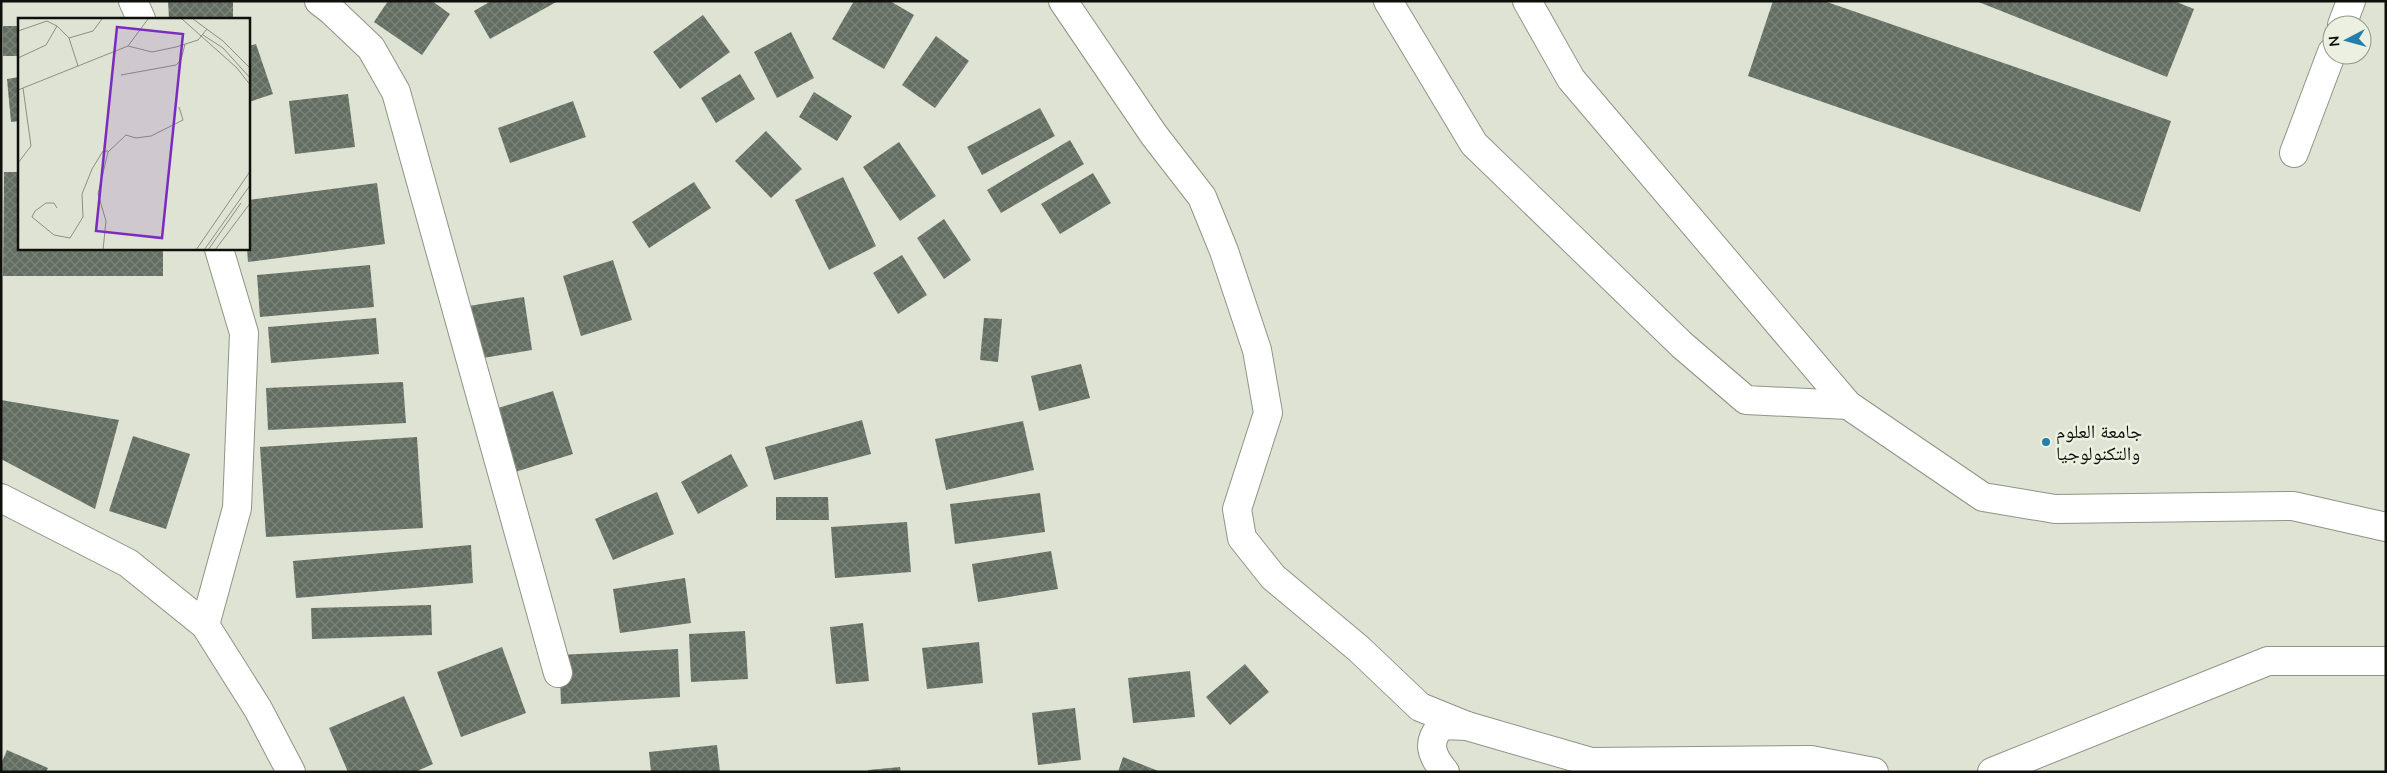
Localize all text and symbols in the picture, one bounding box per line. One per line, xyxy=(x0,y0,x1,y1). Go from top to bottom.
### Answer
north arrow xyxy=(2322,15,2372,65)
inset map xyxy=(18,18,250,250)
text: N xyxy=(2325,35,2344,48)
place label: جامعة العلوم والتكنولوجيا xyxy=(2056,419,2142,465)
marker: جامعة العلوم والتكنولوجيا xyxy=(2040,436,2052,448)

